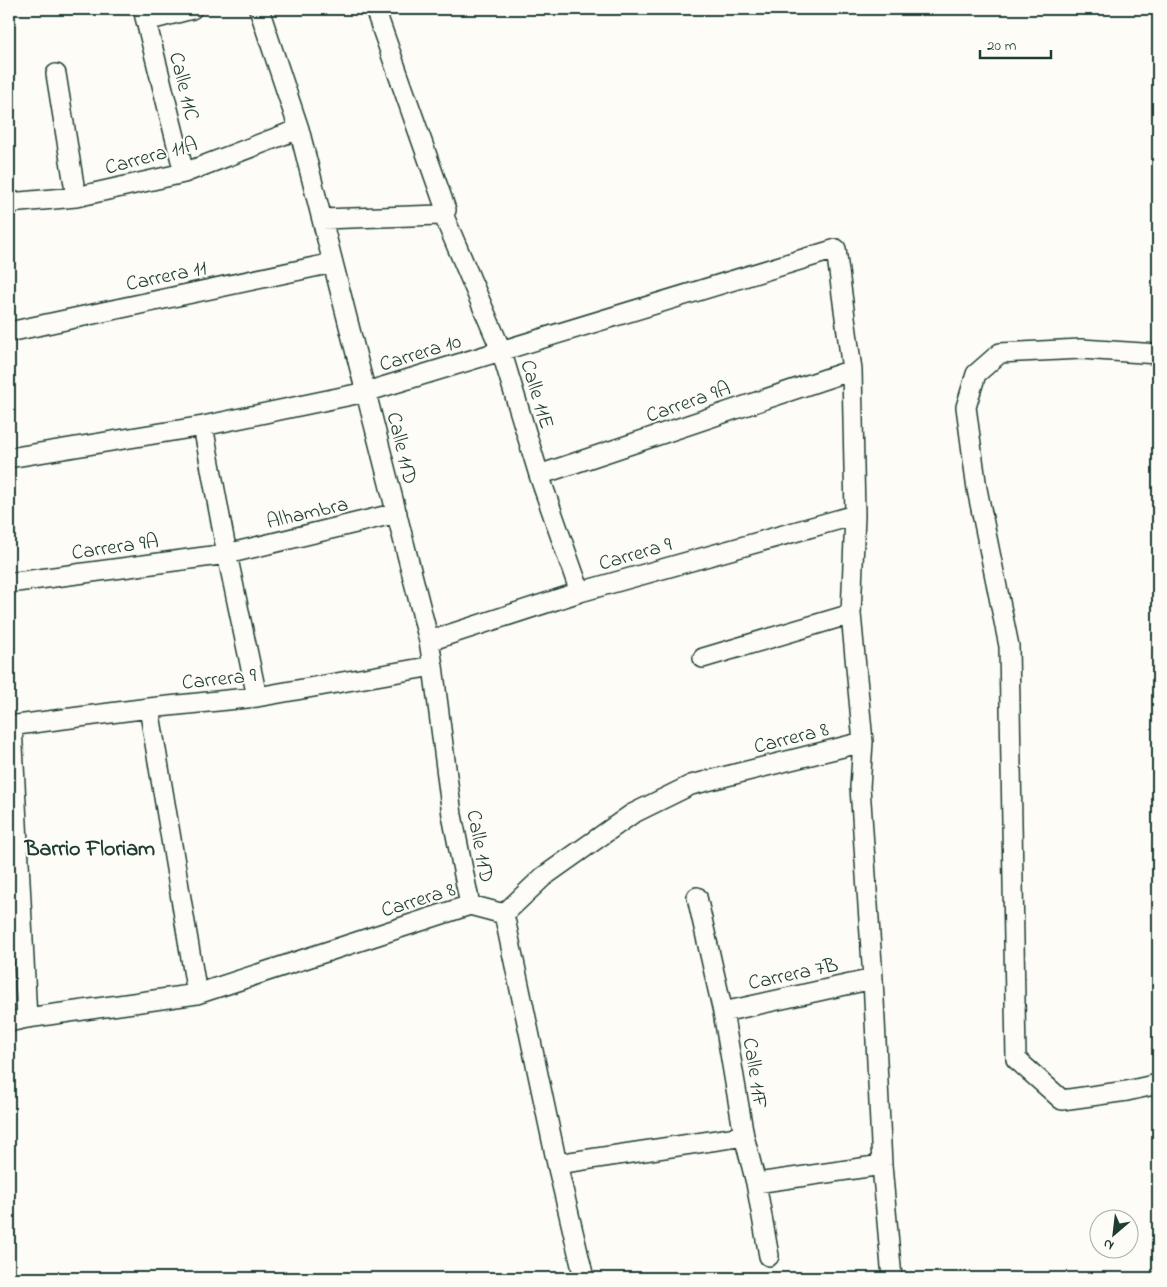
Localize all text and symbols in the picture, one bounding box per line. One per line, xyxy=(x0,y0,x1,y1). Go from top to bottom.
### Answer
scale bar xyxy=(980,28,1051,60)
text: 20 m xyxy=(987,35,1017,57)
street label: Calle 11C xyxy=(160,49,206,124)
street label: Carrera 11A xyxy=(102,130,201,184)
street label: Carrera 11 xyxy=(123,254,210,300)
street label: Carrera 10 xyxy=(376,327,465,381)
street label: Calle 11E xyxy=(511,356,561,433)
street label: Carrera 9A xyxy=(642,374,735,431)
street label: Calle 11D xyxy=(378,409,424,488)
street label: Alhambra xyxy=(264,490,351,538)
street label: Carrera 9A xyxy=(70,527,161,569)
street label: Carrera 9 xyxy=(596,530,676,580)
street label: Carrera 9 xyxy=(180,661,259,699)
street label: Carrera 8 xyxy=(751,715,832,763)
street label: Calle 11D xyxy=(457,808,501,885)
district label: Barrio Floriam xyxy=(24,834,155,866)
street label: Carrera 8 xyxy=(378,875,460,926)
street label: Carrera 7B xyxy=(746,951,841,999)
street label: Calle 11F xyxy=(734,1036,774,1111)
north arrow xyxy=(1090,1210,1140,1260)
text: N xyxy=(1099,1233,1118,1256)

